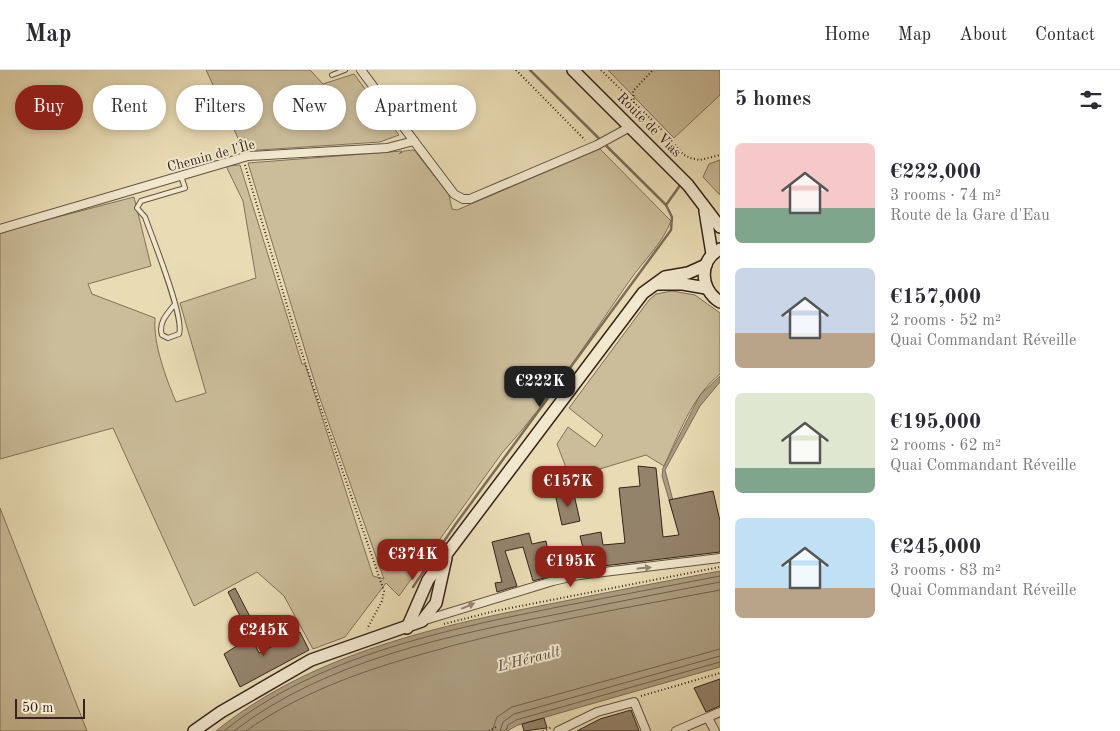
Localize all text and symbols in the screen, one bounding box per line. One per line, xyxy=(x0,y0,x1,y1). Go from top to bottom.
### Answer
text: Map xyxy=(25,23,72,47)
text: Home xyxy=(824,26,870,44)
text: Map xyxy=(898,26,931,44)
text: About xyxy=(959,26,1007,44)
text: Contact xyxy=(1035,26,1095,44)
chip: Buy xyxy=(15,85,83,130)
chip: Rent xyxy=(93,85,166,130)
chip: Filters xyxy=(176,85,263,130)
chip: New xyxy=(273,85,346,130)
chip: Apartment xyxy=(356,85,476,130)
icon: filters xyxy=(1077,86,1105,114)
text: 5 homes xyxy=(735,89,811,110)
street label: Route de Vias xyxy=(614,90,684,160)
street label: Chemin de l'Île xyxy=(165,135,256,174)
text: €222,000 xyxy=(890,162,981,183)
icon: home xyxy=(775,163,835,223)
text: 3 rooms · 74 m² xyxy=(890,188,1001,204)
text: Route de la Gare d'Eau xyxy=(890,208,1050,224)
text: €157,000 xyxy=(890,287,981,308)
icon: home xyxy=(775,288,835,348)
text: 2 rooms · 52 m² xyxy=(890,313,1001,329)
text: Quai Commandant Réveille xyxy=(890,333,1076,349)
pin: €222K xyxy=(505,366,575,408)
text: €222K xyxy=(515,374,565,390)
text: €195,000 xyxy=(890,412,981,433)
icon: home xyxy=(775,413,835,473)
text: 2 rooms · 62 m² xyxy=(890,438,1001,454)
text: Quai Commandant Réveille xyxy=(890,458,1076,474)
pin: €157K xyxy=(533,466,603,508)
text: €157K xyxy=(543,474,593,490)
text: €245,000 xyxy=(890,537,981,558)
pin: €374K xyxy=(378,538,448,581)
icon: home xyxy=(775,538,835,598)
pin: €195K xyxy=(536,546,606,588)
text: €374K xyxy=(388,547,438,563)
text: €195K xyxy=(546,554,596,570)
one-way arrow xyxy=(636,563,652,571)
text: 3 rooms · 83 m² xyxy=(890,563,1001,579)
text: Quai Commandant Réveille xyxy=(890,583,1076,599)
one-way arrow xyxy=(461,602,475,610)
pin: €245K xyxy=(229,614,299,657)
text: €245K xyxy=(239,623,289,639)
water label: L'Hérault xyxy=(495,645,562,675)
scale bar xyxy=(15,696,85,719)
text: 50 m xyxy=(22,701,53,715)

